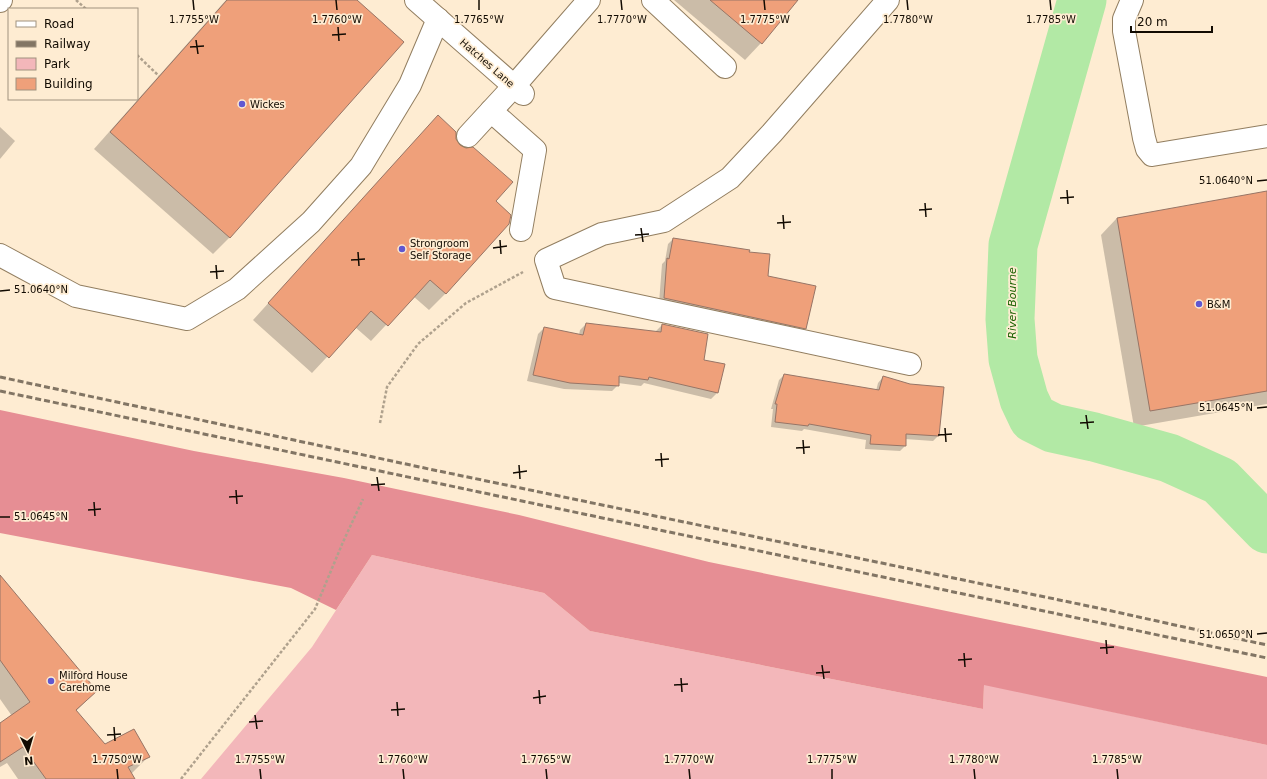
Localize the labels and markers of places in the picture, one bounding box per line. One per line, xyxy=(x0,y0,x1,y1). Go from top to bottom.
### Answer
marker: Wickes xyxy=(237,99,247,109)
place label: Wickes xyxy=(250,99,285,110)
place label: Strongroom Self Storage xyxy=(410,238,471,261)
marker: Strongroom Self Storage xyxy=(397,244,407,254)
marker: B&M xyxy=(1194,299,1204,309)
place label: B&M xyxy=(1207,299,1230,310)
place label: Milford House Carehome xyxy=(59,670,128,693)
marker: Milford House Carehome xyxy=(46,676,56,686)

